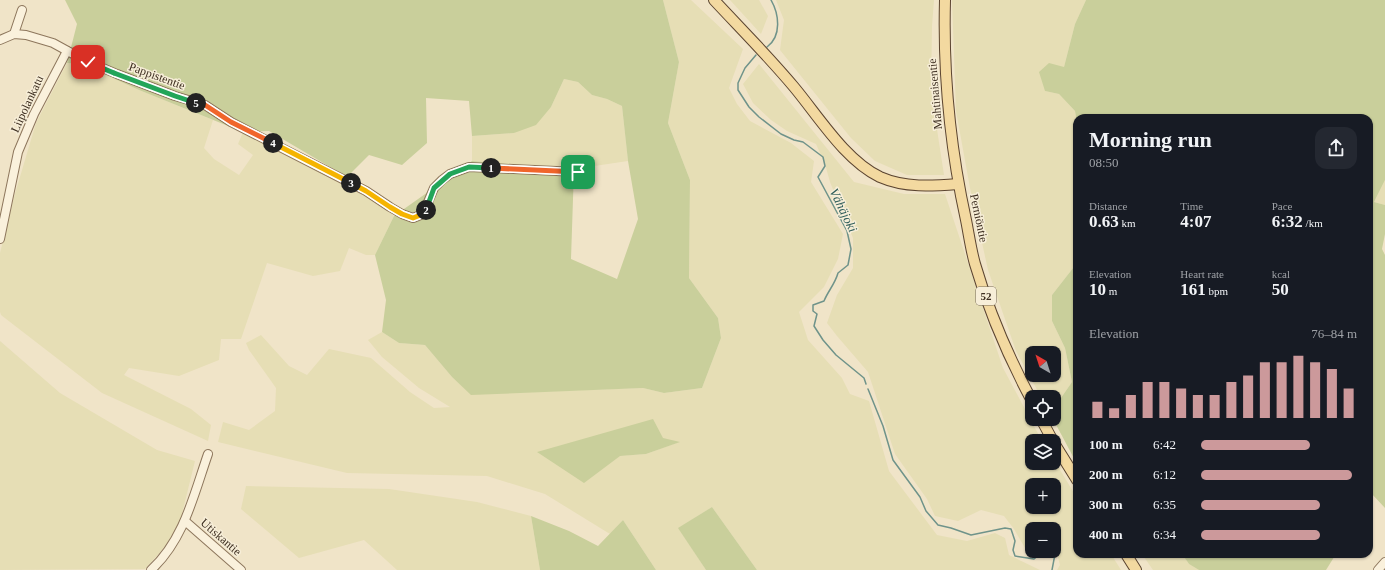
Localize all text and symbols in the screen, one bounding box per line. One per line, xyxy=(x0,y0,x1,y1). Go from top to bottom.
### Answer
pin xyxy=(71,45,105,79)
icon: check xyxy=(77,51,99,73)
street label: Mahtinaisentie xyxy=(925,58,945,130)
street label: Pappistentie xyxy=(127,59,187,93)
street label: Liipolankatu xyxy=(8,73,46,135)
pin: 5 xyxy=(186,93,206,113)
text: 5 xyxy=(193,97,199,109)
text: Morning run xyxy=(1089,127,1212,152)
button: share xyxy=(1315,127,1357,169)
pin: 4 xyxy=(263,133,283,153)
text: 4 xyxy=(270,137,276,149)
pin xyxy=(561,155,595,189)
text: 08:50 xyxy=(1089,155,1119,170)
pin: 1 xyxy=(481,158,501,178)
icon: arrive xyxy=(567,161,589,183)
text: 1 xyxy=(488,162,494,174)
pin: 3 xyxy=(341,173,361,193)
text: 3 xyxy=(348,177,354,189)
water label: Vähäjoki xyxy=(827,186,861,235)
street label: Perniöntie xyxy=(967,192,991,244)
pin: 2 xyxy=(416,200,436,220)
text: Distance xyxy=(1089,200,1127,212)
text: Time xyxy=(1180,200,1203,212)
text: Pace xyxy=(1272,200,1292,212)
text: 2 xyxy=(423,204,429,216)
text: 0.63 xyxy=(1089,212,1119,231)
text: 4:07 xyxy=(1180,212,1212,231)
text: 6:32 xyxy=(1272,212,1303,231)
text: km xyxy=(1119,217,1136,229)
text: /km xyxy=(1303,217,1323,229)
text: Elevation xyxy=(1089,268,1131,280)
text: Heart rate xyxy=(1180,268,1224,280)
text: kcal xyxy=(1272,268,1290,280)
text: 10 xyxy=(1089,280,1106,299)
text: 161 xyxy=(1180,280,1206,299)
text: 50 xyxy=(1272,280,1289,299)
text: m xyxy=(1106,285,1117,297)
text: bpm xyxy=(1206,285,1228,297)
road number: 52 xyxy=(976,287,996,305)
text: Elevation xyxy=(1089,326,1139,341)
text: 76–84 m xyxy=(1311,326,1357,341)
north arrow xyxy=(1025,346,1061,382)
map controls xyxy=(1025,346,1061,558)
button: locate xyxy=(1025,390,1061,426)
button: layers xyxy=(1025,434,1061,470)
text: 100 m xyxy=(1089,437,1123,452)
text: 6:42 xyxy=(1153,437,1176,452)
text: 200 m xyxy=(1089,467,1123,482)
text: 6:12 xyxy=(1153,467,1176,482)
button: + xyxy=(1025,478,1061,514)
text: 300 m xyxy=(1089,497,1123,512)
text: 6:35 xyxy=(1153,497,1176,512)
street label: Utiskantie xyxy=(198,516,244,558)
button: − xyxy=(1025,522,1061,558)
text: 400 m xyxy=(1089,527,1123,542)
text: 6:34 xyxy=(1153,527,1176,542)

